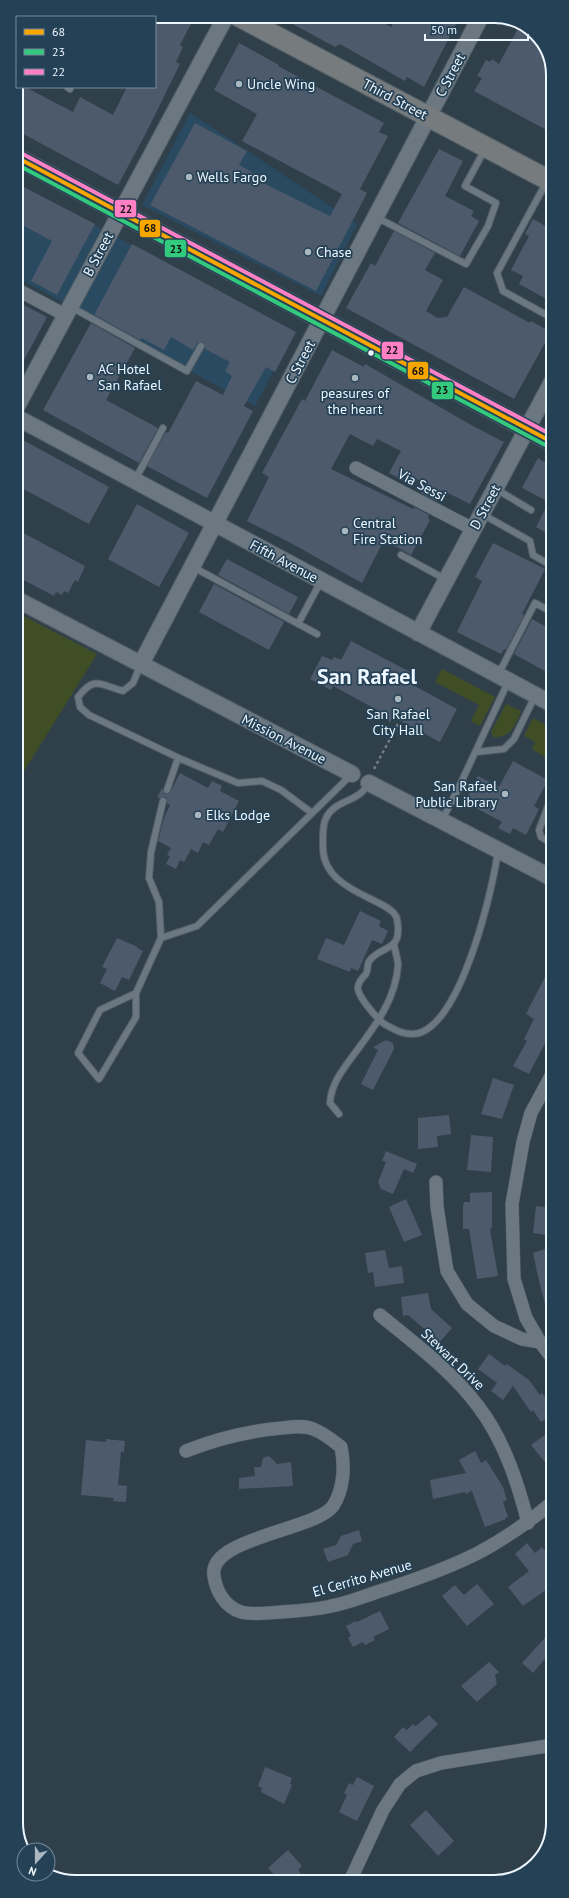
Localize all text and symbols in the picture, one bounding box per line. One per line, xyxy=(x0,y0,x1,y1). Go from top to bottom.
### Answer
legend xyxy=(16,16,156,88)
scale bar xyxy=(425,16,528,42)
text: 50 m xyxy=(431,22,457,37)
text: 68 xyxy=(52,24,65,39)
text: 23 xyxy=(52,44,65,59)
street label: C Street xyxy=(431,50,469,100)
text: 22 xyxy=(52,64,65,79)
street label: Third Street xyxy=(359,74,431,124)
place label: Uncle Wing xyxy=(247,75,315,93)
marker: Uncle Wing xyxy=(234,79,244,89)
place label: Wells Fargo xyxy=(197,168,267,186)
marker: Wells Fargo xyxy=(184,172,194,182)
line badge: 22 xyxy=(114,199,137,218)
text: 22 xyxy=(120,202,132,216)
line badge: 68 xyxy=(139,219,161,238)
text: 68 xyxy=(144,221,156,235)
street label: B Street xyxy=(79,229,117,279)
line badge: 23 xyxy=(164,239,187,258)
text: 23 xyxy=(170,242,182,256)
place label: Chase xyxy=(316,243,352,261)
marker: Chase xyxy=(303,247,313,257)
street label: C Street xyxy=(281,337,319,387)
line badge: 22 xyxy=(381,341,404,360)
text: 22 xyxy=(386,343,398,357)
unlabelled marker xyxy=(366,348,376,358)
place label: AC Hotel San Rafael xyxy=(98,360,162,394)
line badge: 68 xyxy=(407,361,429,380)
text: 68 xyxy=(412,364,424,378)
marker: AC Hotel San Rafael xyxy=(85,372,95,382)
marker: peasures of the heart xyxy=(350,373,360,383)
line badge: 23 xyxy=(431,381,454,400)
text: 23 xyxy=(436,383,448,397)
place label: peasures of the heart xyxy=(321,384,390,418)
street label: Via Sessi xyxy=(394,464,449,505)
street label: D Street xyxy=(466,481,504,533)
place label: Central Fire Station xyxy=(353,514,422,548)
marker: Central Fire Station xyxy=(340,526,350,536)
street label: Fifth Avenue xyxy=(247,536,321,586)
district label: San Rafael xyxy=(317,662,417,690)
marker: San Rafael City Hall xyxy=(393,694,403,704)
place label: San Rafael City Hall xyxy=(366,705,430,739)
street label: Mission Avenue xyxy=(239,710,329,768)
place label: San Rafael Public Library xyxy=(415,777,497,811)
marker: San Rafael Public Library xyxy=(500,789,510,799)
place label: Elks Lodge xyxy=(206,806,270,824)
marker: Elks Lodge xyxy=(193,810,203,820)
street label: Stewart Drive xyxy=(418,1324,488,1394)
street label: El Cerrito Avenue xyxy=(310,1555,414,1601)
north arrow xyxy=(16,1842,56,1882)
text: N xyxy=(27,1864,38,1879)

